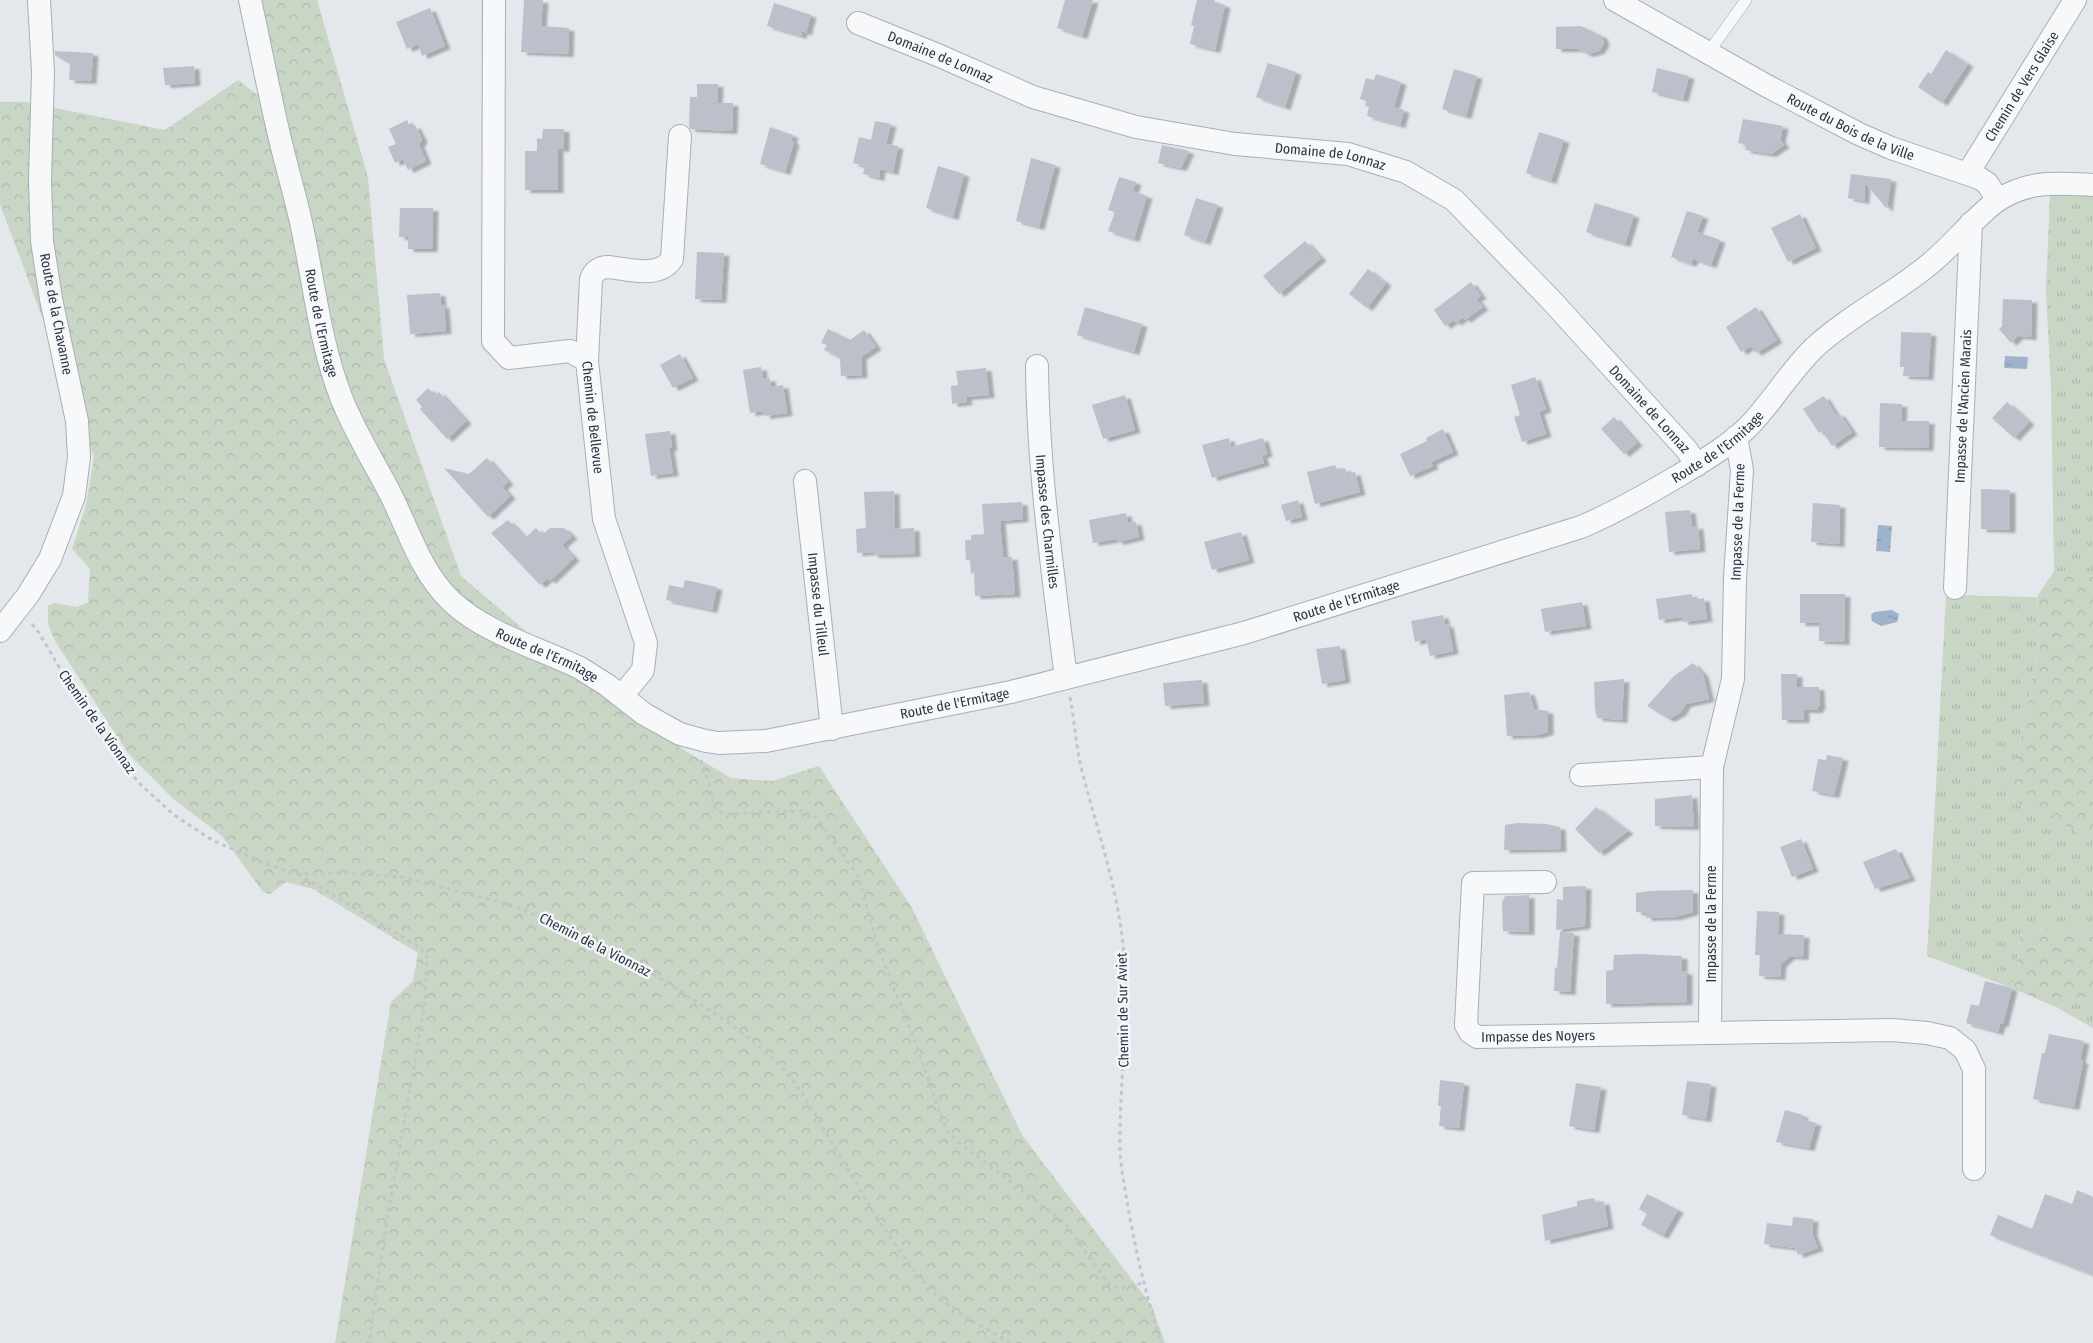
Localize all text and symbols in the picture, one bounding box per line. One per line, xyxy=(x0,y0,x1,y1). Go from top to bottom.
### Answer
street label: Domaine de Lonnaz xyxy=(885,27,996,87)
street label: Chemin de Vers Glaise xyxy=(1981,28,2062,145)
street label: Route du Bois de la Ville xyxy=(1784,89,1917,164)
street label: Domaine de Lonnaz xyxy=(1274,139,1388,174)
street label: Route de la Chavanne xyxy=(36,252,76,376)
street label: Route de l'Ermitage xyxy=(302,267,342,380)
street label: Impasse de l'Ancien Marais xyxy=(1951,329,1975,483)
street label: Chemin de Bellevue xyxy=(579,360,608,475)
street label: Domaine de Lonnaz xyxy=(1606,362,1694,457)
street label: Route de l'Ermitage xyxy=(1668,407,1767,486)
street label: Impasse des Charmilles xyxy=(1032,454,1063,590)
street label: Impasse de la Ferme xyxy=(1727,463,1749,581)
street label: Impasse du Tilleul xyxy=(804,552,833,657)
street label: Route de l'Ermitage xyxy=(1291,576,1402,626)
street label: Route de l'Ermitage xyxy=(493,624,602,686)
street label: Chemin de la Vionnaz xyxy=(55,667,139,778)
street label: Route de l'Ermitage xyxy=(899,684,1011,722)
street label: Impasse de la Ferme xyxy=(1703,865,1720,983)
street label: Chemin de la Vionnaz xyxy=(536,910,654,981)
street label: Chemin de Sur Aviet xyxy=(1113,952,1133,1068)
street label: Impasse des Noyers xyxy=(1481,1026,1595,1045)

